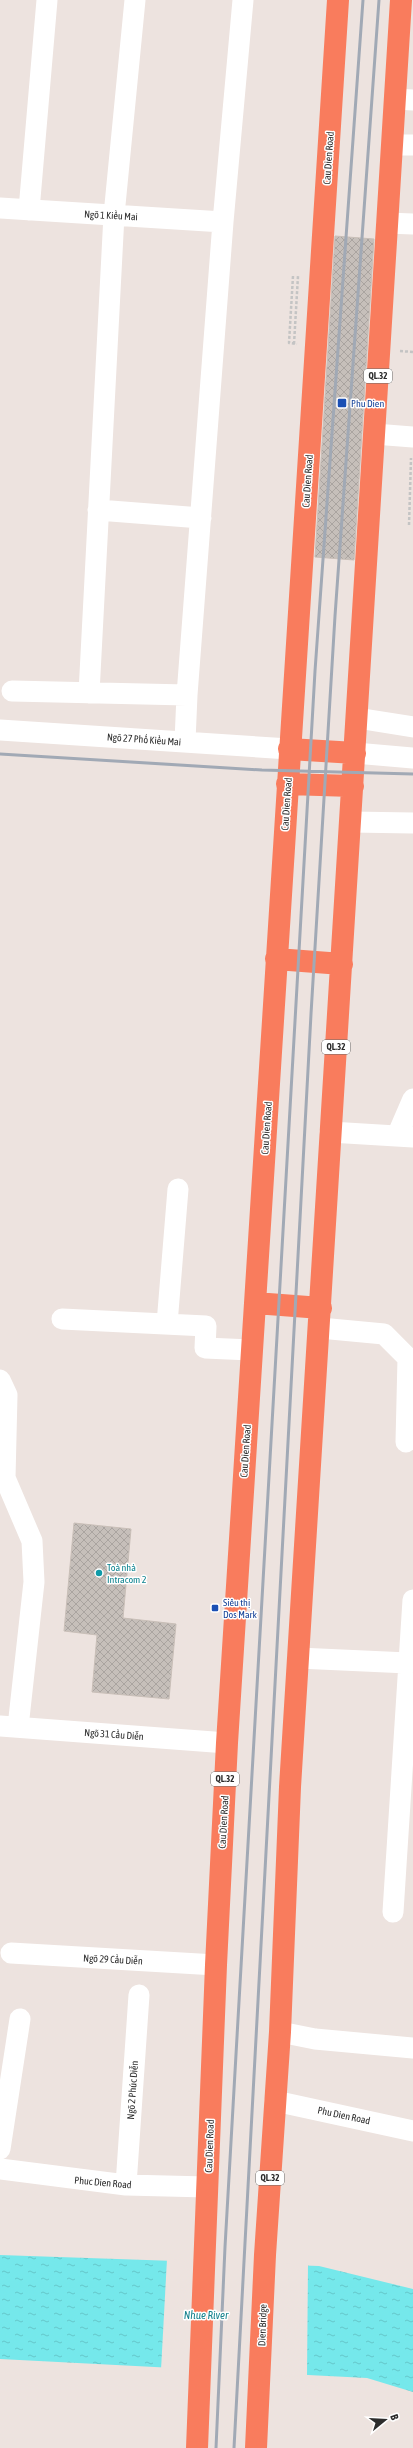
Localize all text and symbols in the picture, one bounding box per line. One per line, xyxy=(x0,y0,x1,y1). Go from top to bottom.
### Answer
street label: Cau Dien Road xyxy=(321,131,336,185)
street label: Ngõ 1 Kiều Mai xyxy=(84,209,138,222)
road number: QL.32 xyxy=(364,369,392,383)
marker: Phu Dien xyxy=(336,397,348,409)
place label: Phu Dien xyxy=(351,398,384,409)
street label: Cau Dien Road xyxy=(300,454,315,508)
street label: Ngõ 27 Phố Kiều Mai xyxy=(107,731,181,748)
street label: Cau Dien Road xyxy=(279,777,294,831)
road number: QL.32 xyxy=(322,1040,350,1054)
street label: Cau Dien Road xyxy=(259,1101,274,1155)
street label: Cau Dien Road xyxy=(238,1424,253,1478)
place label: Toà nhà Intracom 2 xyxy=(107,1562,147,1585)
marker: Toà nhà Intracom 2 xyxy=(94,1568,104,1578)
place label: Siêu thị Dos Mark xyxy=(223,1597,257,1620)
marker: Siêu thị Dos Mark xyxy=(210,1603,220,1613)
street label: Ngõ 31 Cầu Diễn xyxy=(84,1727,144,1742)
road number: QL.32 xyxy=(211,1772,239,1786)
street label: Cau Dien Road xyxy=(217,1795,230,1849)
street label: Ngõ 29 Cầu Diễn xyxy=(83,1952,143,1967)
street label: Ngõ 2 Phúc Diễn xyxy=(125,2060,140,2120)
street label: Phu Dien Road xyxy=(316,2105,372,2127)
street label: Cau Dien Road xyxy=(203,2119,216,2173)
road number: QL.32 xyxy=(256,2171,284,2185)
street label: Phuc Dien Road xyxy=(74,2175,132,2191)
street label: Dien Bridge xyxy=(256,2303,269,2346)
water label: Nhue River xyxy=(184,2309,229,2321)
north arrow xyxy=(365,2400,405,2440)
text: B xyxy=(388,2413,401,2422)

